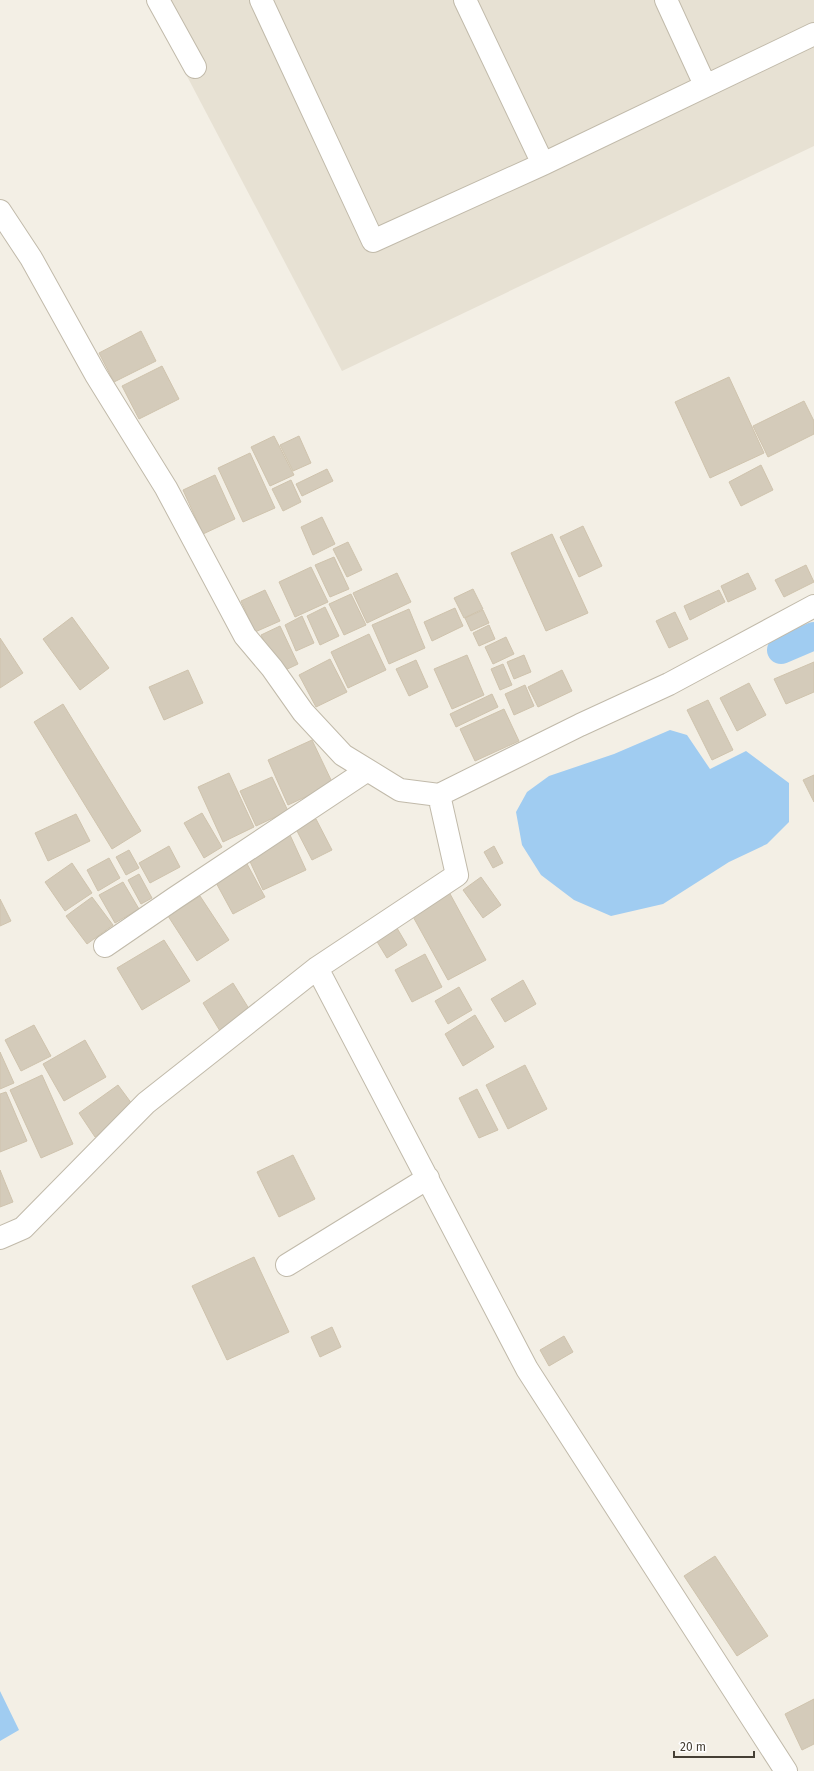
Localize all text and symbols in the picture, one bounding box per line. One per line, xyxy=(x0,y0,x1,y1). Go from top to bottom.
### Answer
scale bar xyxy=(674,1733,754,1759)
text: 20 m xyxy=(680,1740,706,1754)

